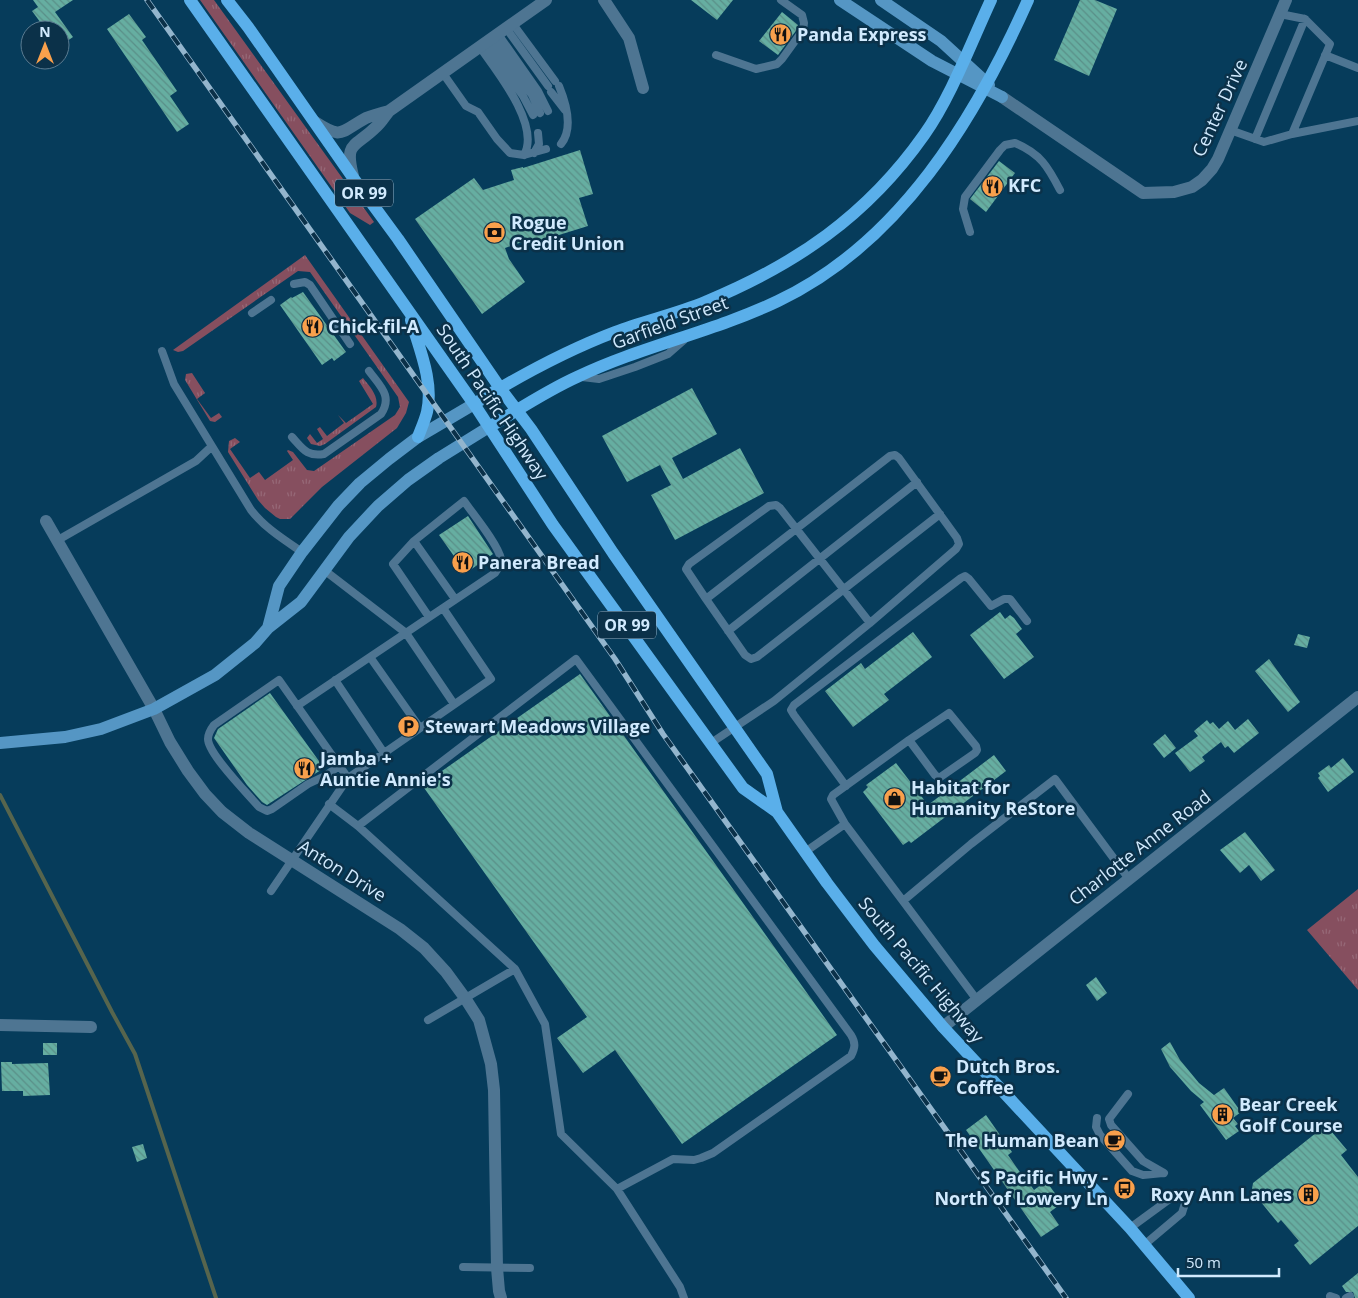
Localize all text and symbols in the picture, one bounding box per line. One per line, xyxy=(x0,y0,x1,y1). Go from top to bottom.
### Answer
north arrow xyxy=(20,20,70,70)
text: N xyxy=(39,22,51,41)
place label: Panda Express xyxy=(797,22,927,46)
restaurant icon: Panda Express xyxy=(769,23,793,47)
street label: Center Drive xyxy=(1186,55,1252,160)
place label: KFC xyxy=(1008,173,1041,197)
restaurant icon: KFC xyxy=(980,174,1004,198)
road number: OR 99 xyxy=(335,180,393,207)
place label: Rogue Credit Union xyxy=(511,210,625,255)
bank icon: Rogue Credit Union xyxy=(483,221,507,245)
street label: Garfield Street xyxy=(608,290,731,354)
place label: Chick-fil-A xyxy=(328,314,420,338)
restaurant icon: Chick-fil-A xyxy=(300,315,324,339)
street label: South Pacific Highway xyxy=(432,319,555,485)
place label: Panera Bread xyxy=(478,550,600,574)
restaurant icon: Panera Bread xyxy=(450,551,474,575)
road number: OR 99 xyxy=(598,612,656,638)
place label: Stewart Meadows Village xyxy=(425,714,650,738)
parking icon: Stewart Meadows Village xyxy=(397,715,421,739)
place label: Jamba + Auntie Annie's xyxy=(318,746,451,791)
restaurant icon: Jamba + Auntie Annie's xyxy=(292,757,316,781)
place label: Habitat for Humanity ReStore xyxy=(911,775,1075,820)
street label: Charlotte Anne Road xyxy=(1063,784,1215,910)
shop icon: Habitat for Humanity ReStore xyxy=(883,786,907,810)
street label: Anton Drive xyxy=(294,834,391,907)
street label: South Pacific Highway xyxy=(854,891,991,1048)
place label: Dutch Bros. Coffee xyxy=(956,1054,1060,1099)
cafe icon: Dutch Bros. Coffee xyxy=(928,1065,952,1089)
place label: Bear Creek Golf Course xyxy=(1239,1092,1343,1137)
building icon: Bear Creek Golf Course xyxy=(1211,1103,1235,1127)
place label: The Human Bean xyxy=(945,1128,1099,1152)
cafe icon: The Human Bean xyxy=(1103,1129,1127,1153)
place label: S Pacific Hwy - North of Lowery Ln xyxy=(934,1165,1108,1210)
bus stop icon: S Pacific Hwy - North of Lowery Ln xyxy=(1112,1176,1136,1200)
place label: Roxy Ann Lanes xyxy=(1150,1182,1292,1206)
building icon: Roxy Ann Lanes xyxy=(1296,1183,1320,1207)
scale bar xyxy=(1178,1246,1279,1278)
text: 50 m xyxy=(1186,1252,1221,1272)

